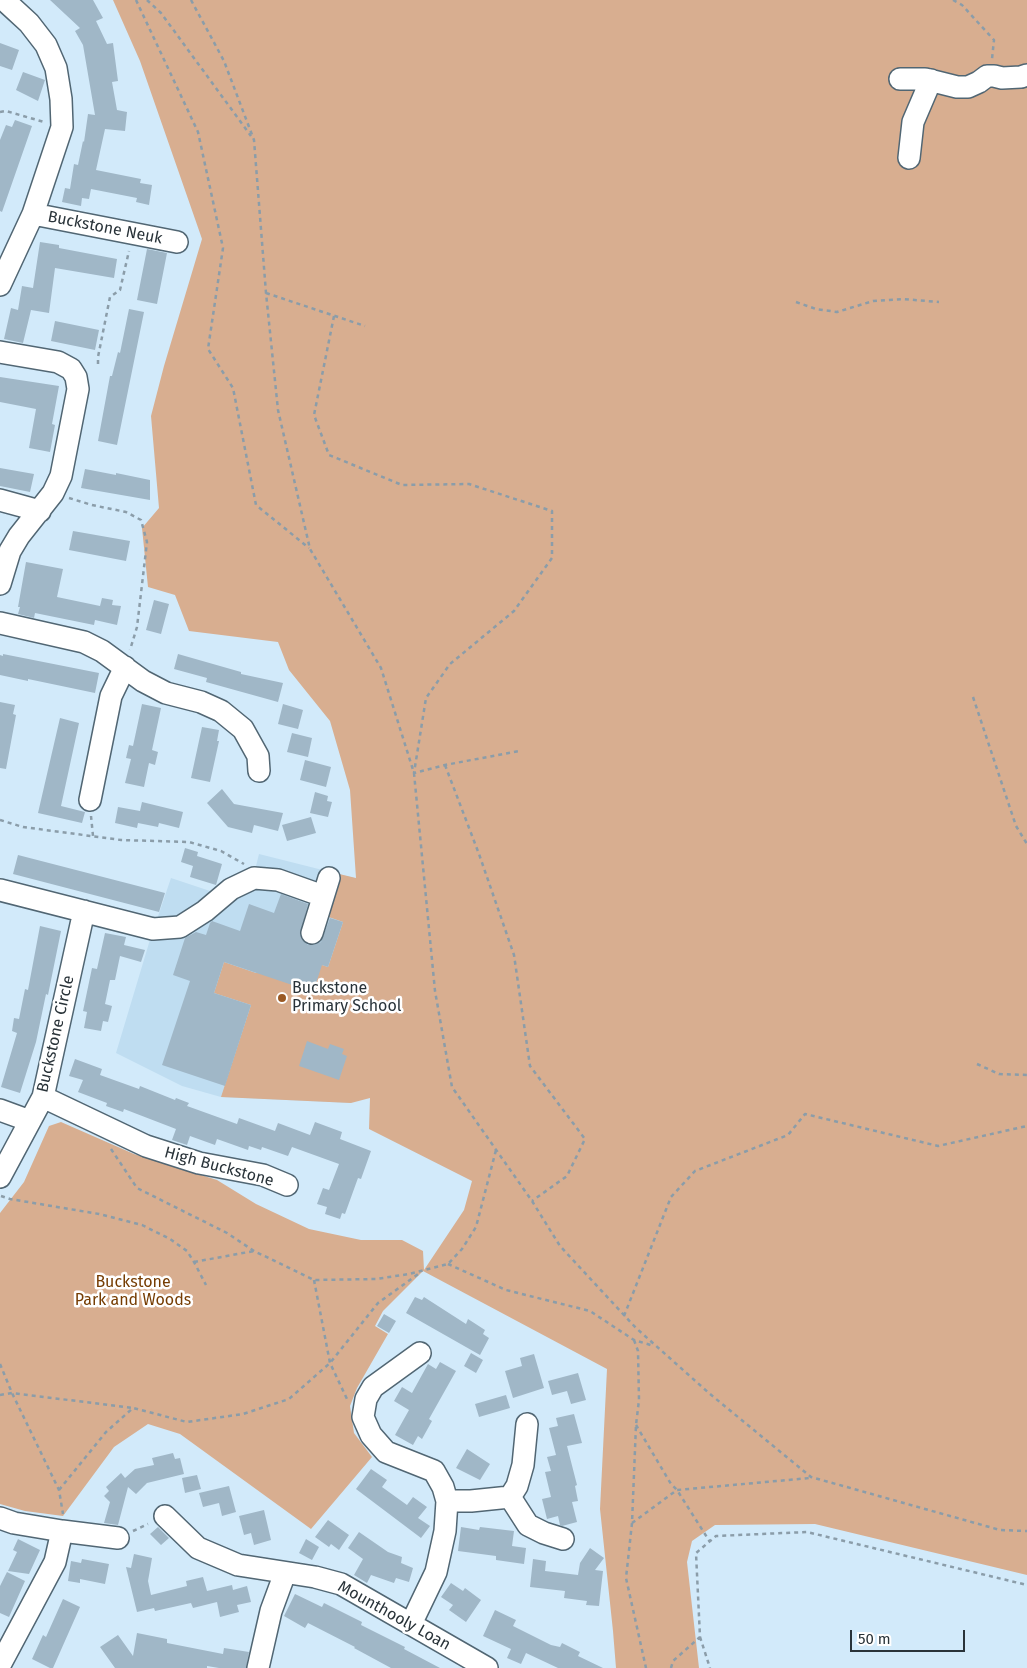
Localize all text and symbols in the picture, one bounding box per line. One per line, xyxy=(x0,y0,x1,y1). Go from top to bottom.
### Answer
street label: Buckstone Neuk xyxy=(46,207,164,249)
street label: Buckstone Circle xyxy=(33,974,79,1094)
place label: Buckstone Primary School xyxy=(292,979,401,1017)
marker: Buckstone Primary School xyxy=(276,992,288,1004)
street label: High Buckstone xyxy=(162,1143,276,1191)
park label: Buckstone Park and Woods xyxy=(75,1273,191,1311)
street label: Mounthooly Loan xyxy=(334,1577,454,1655)
scale bar xyxy=(852,1620,967,1652)
text: 50 m xyxy=(858,1630,891,1648)

